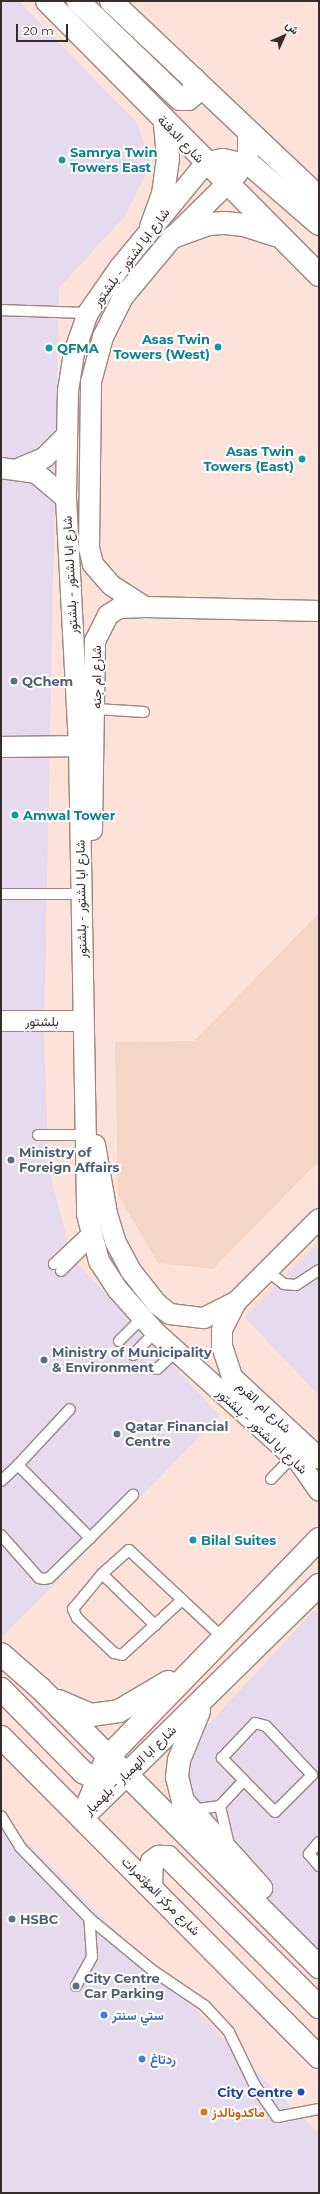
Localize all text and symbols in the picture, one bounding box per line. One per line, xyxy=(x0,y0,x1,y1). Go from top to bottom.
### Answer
scale bar xyxy=(18,16,70,42)
north arrow xyxy=(264,16,304,56)
text: ش xyxy=(283,18,302,37)
text: 20 m xyxy=(23,23,54,38)
street label: شارع الدفنة xyxy=(154,112,208,166)
place label: Samrya Twin Towers East xyxy=(70,145,157,176)
marker: Samrya Twin Towers East xyxy=(57,155,67,165)
street label: شارع ابا لشتور - بلشتور xyxy=(89,205,173,309)
place label: Asas Twin Towers (West) xyxy=(114,332,210,363)
place label: QFMA xyxy=(57,340,99,356)
marker: Asas Twin Towers (West) xyxy=(213,342,223,352)
marker: QFMA xyxy=(44,343,54,353)
place label: Asas Twin Towers (East) xyxy=(203,444,294,475)
marker: Asas Twin Towers (East) xyxy=(297,454,307,464)
street label: شارع ابا لشتور - بلشتور xyxy=(59,515,81,635)
street label: شارع ام جنه xyxy=(88,645,104,709)
place label: QChem xyxy=(22,673,73,689)
marker: QChem xyxy=(9,676,19,686)
place label: Amwal Tower xyxy=(23,807,115,823)
marker: Amwal Tower xyxy=(10,810,20,820)
street label: شارع ابا لشتور - بلشتور xyxy=(72,840,90,958)
street label: بلشتور xyxy=(25,1013,59,1029)
place label: Ministry of Foreign Affairs xyxy=(19,1145,119,1176)
marker: Ministry of Foreign Affairs xyxy=(6,1155,16,1165)
place label: Ministry of Municipality & Environment xyxy=(52,1345,212,1376)
marker: Ministry of Municipality & Environment xyxy=(39,1355,49,1365)
street label: شارع ام القرم xyxy=(234,1378,294,1436)
street label: شارع ابا لشتور - بلشتور xyxy=(213,1385,311,1477)
place label: Qatar Financial Centre xyxy=(125,1419,228,1450)
marker: Qatar Financial Centre xyxy=(112,1429,122,1439)
place label: Bilal Suites xyxy=(201,1532,276,1548)
marker: Bilal Suites xyxy=(188,1535,198,1545)
street label: شارع ابا الهمبار - بلهمبار xyxy=(81,1722,179,1818)
street label: شارع مركز المؤتمرات xyxy=(119,1854,203,1938)
place label: HSBC xyxy=(20,1911,58,1927)
marker: HSBC xyxy=(7,1914,17,1924)
place label: City Centre Car Parking xyxy=(84,1971,164,2002)
marker: City Centre Car Parking xyxy=(71,1981,81,1991)
place label: ستي سنتر xyxy=(112,2007,164,2023)
marker: ستي سنتر xyxy=(99,2010,109,2020)
place label: ردتاغ xyxy=(150,2051,176,2067)
marker: ردتاغ xyxy=(137,2054,147,2064)
place label: City Centre xyxy=(217,2084,293,2100)
marker: City Centre xyxy=(296,2087,306,2097)
place label: ماكدونالدز xyxy=(212,2104,265,2120)
marker: ماكدونالدز xyxy=(199,2107,209,2117)

